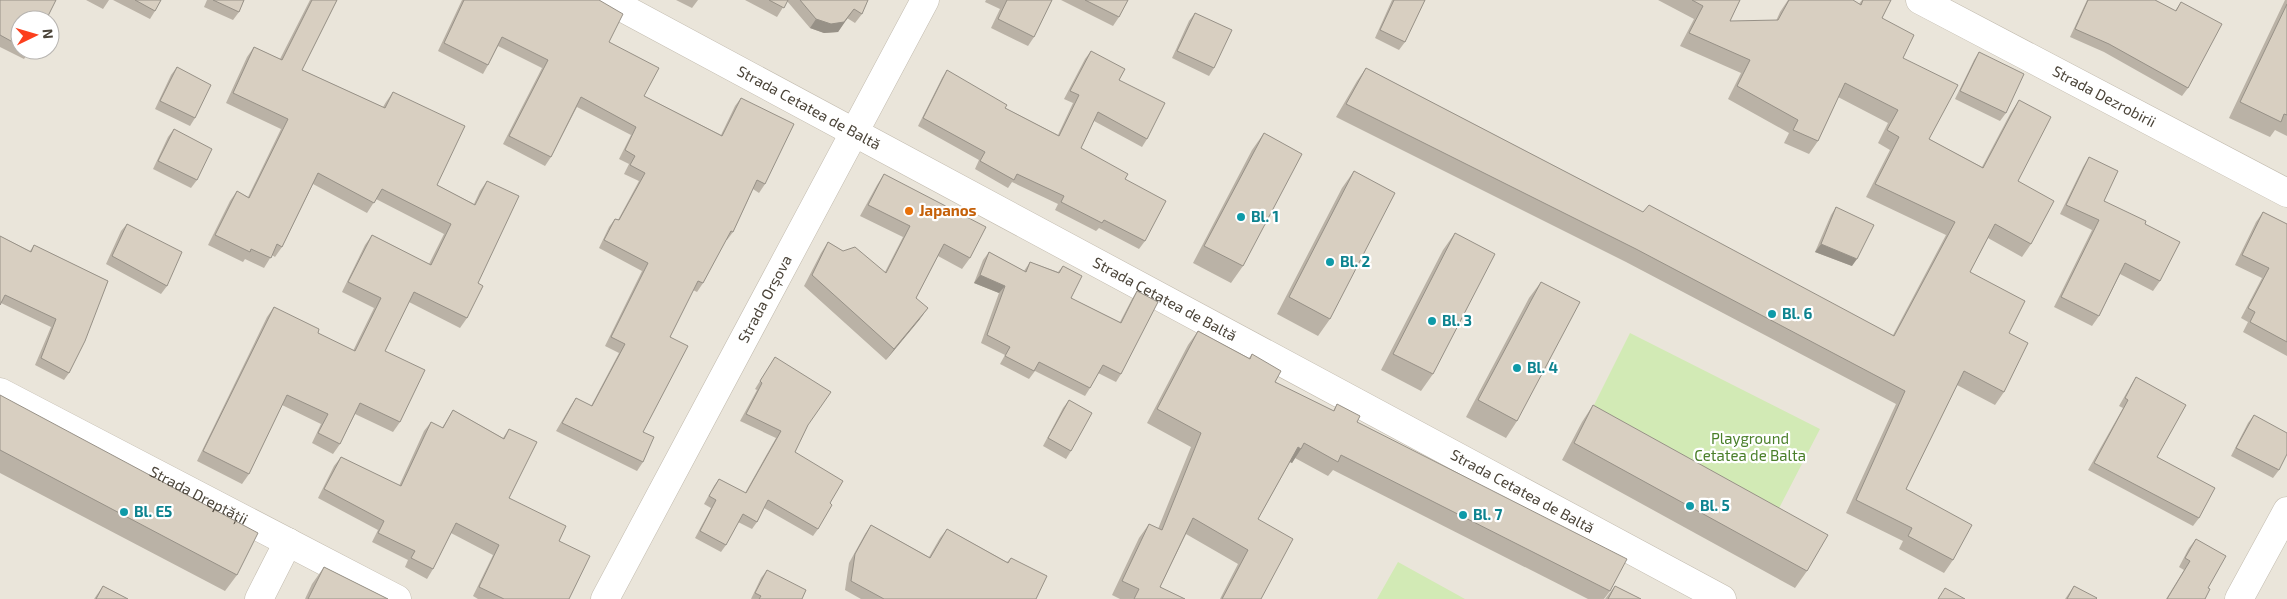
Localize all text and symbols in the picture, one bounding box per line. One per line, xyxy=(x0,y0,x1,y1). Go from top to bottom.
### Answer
north arrow xyxy=(10,10,60,60)
text: N xyxy=(40,28,57,40)
street label: Strada Cetatea de Baltă xyxy=(734,61,884,153)
street label: Strada Dezrobirii xyxy=(2050,61,2159,131)
place label: Japanos xyxy=(919,201,977,219)
marker: Japanos xyxy=(903,205,915,217)
place label: Bl. 1 xyxy=(1251,207,1279,225)
marker: Bl. 1 xyxy=(1235,211,1247,223)
street label: Strada Orșova xyxy=(734,252,795,346)
place label: Bl. 2 xyxy=(1340,252,1370,270)
street label: Strada Cetatea de Baltă xyxy=(1090,253,1240,344)
marker: Bl. 2 xyxy=(1324,256,1336,268)
place label: Bl. 6 xyxy=(1782,304,1812,322)
marker: Bl. 6 xyxy=(1766,308,1778,320)
place label: Bl. 3 xyxy=(1442,311,1472,329)
marker: Bl. 3 xyxy=(1426,315,1438,327)
place label: Bl. 4 xyxy=(1527,358,1558,376)
marker: Bl. 4 xyxy=(1511,362,1523,374)
park label: Playground Cetatea de Balta xyxy=(1694,429,1806,464)
street label: Strada Cetatea de Baltă xyxy=(1448,445,1598,537)
street label: Strada Dreptății xyxy=(147,462,251,528)
place label: Bl. 5 xyxy=(1700,496,1730,514)
marker: Bl. 5 xyxy=(1684,500,1696,512)
place label: Bl. E5 xyxy=(134,502,172,520)
place label: Bl. 7 xyxy=(1473,505,1502,523)
marker: Bl. E5 xyxy=(118,506,130,518)
marker: Bl. 7 xyxy=(1457,509,1469,521)

